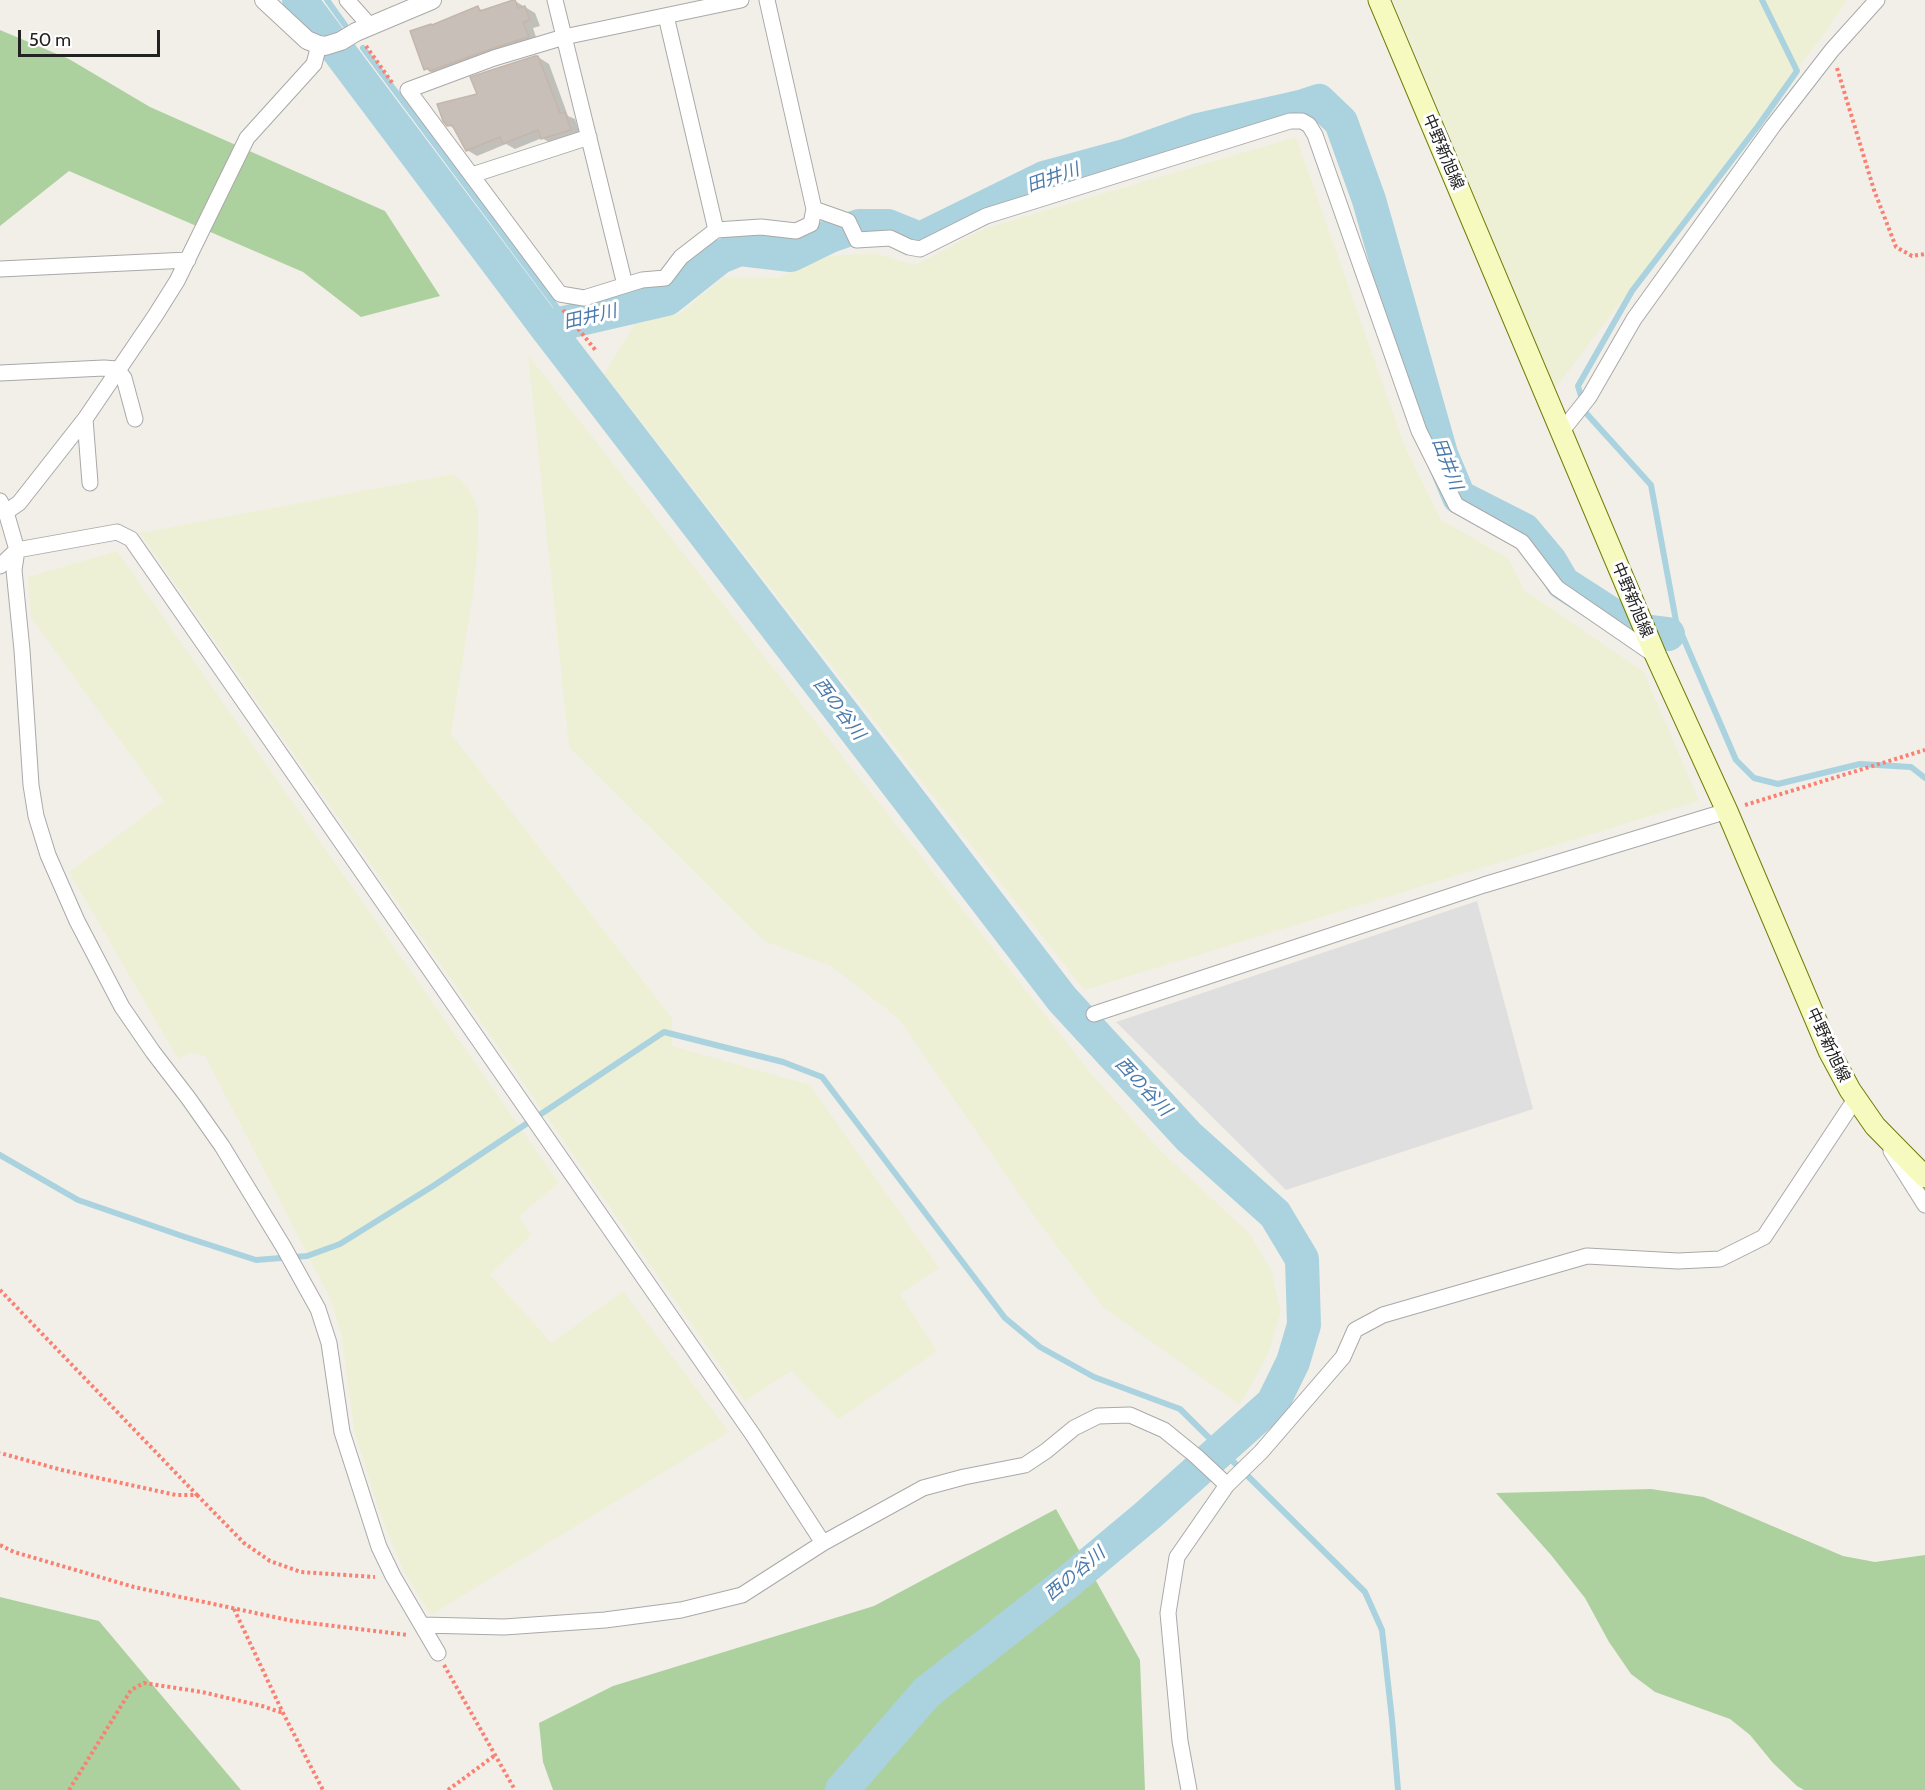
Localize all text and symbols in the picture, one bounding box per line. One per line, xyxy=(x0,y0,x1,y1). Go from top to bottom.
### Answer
scale bar xyxy=(21,18,164,56)
text: 50 m xyxy=(29,29,71,51)
street label: 中野新旭線 xyxy=(1419,111,1467,193)
water label: 田井川 xyxy=(1024,159,1082,197)
water label: 田井川 xyxy=(561,300,619,334)
water label: 田井川 xyxy=(1427,435,1467,493)
street label: 中野新旭線 xyxy=(1608,559,1656,641)
water label: 西の谷川 xyxy=(809,674,869,744)
street label: 中野新旭線 xyxy=(1802,1005,1854,1085)
water label: 西の谷川 xyxy=(1111,1053,1175,1121)
water label: 西の谷川 xyxy=(1040,1543,1110,1605)

